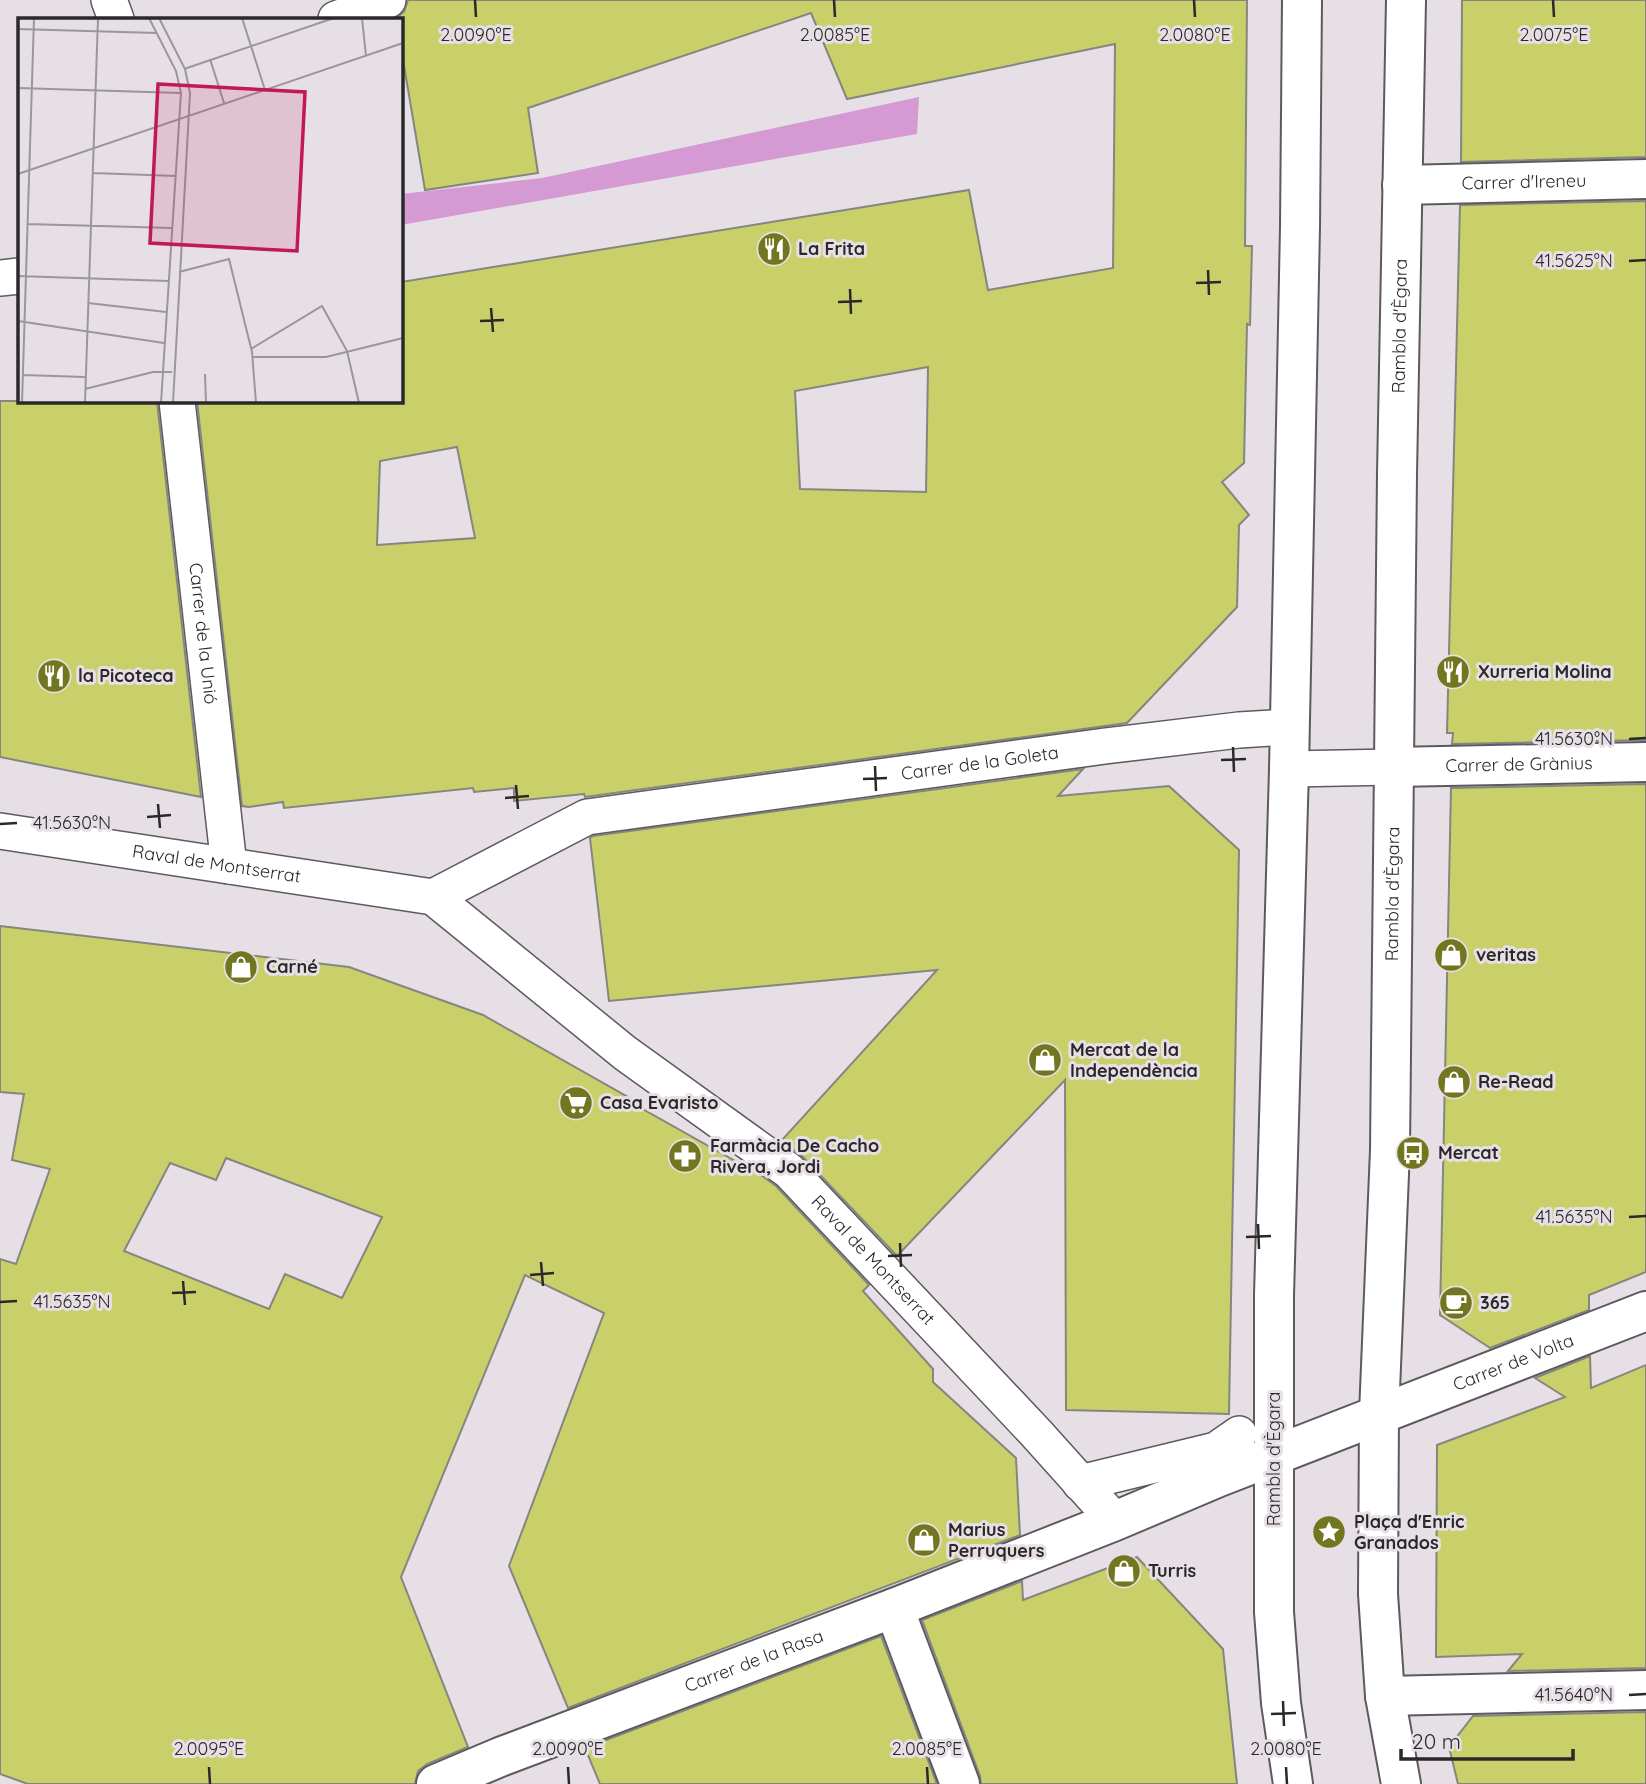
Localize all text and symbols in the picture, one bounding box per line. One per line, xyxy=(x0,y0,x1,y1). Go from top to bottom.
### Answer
inset map xyxy=(18,18,402,402)
text: 2.0090°E xyxy=(440,23,512,46)
text: 2.0085°E xyxy=(800,23,870,46)
text: 2.0080°E xyxy=(1159,23,1231,46)
text: 2.0075°E xyxy=(1520,23,1588,46)
street label: Carrer d'Ireneu xyxy=(1461,168,1587,195)
restaurant icon: La Frita xyxy=(755,230,793,268)
place label: La Frita xyxy=(798,237,865,260)
text: 41.5625°N xyxy=(1535,249,1613,272)
street label: Rambla d'Ègara xyxy=(1387,258,1412,394)
street label: Carrer de la Unió xyxy=(184,562,223,705)
restaurant icon: Xurreria Molina xyxy=(1434,653,1472,691)
restaurant icon: la Picoteca xyxy=(35,657,73,695)
place label: Xurreria Molina xyxy=(1478,660,1612,683)
place label: la Picoteca xyxy=(78,664,173,687)
text: 41.5630°N xyxy=(1535,727,1613,750)
street label: Carrer de la Goleta xyxy=(900,740,1060,785)
street label: Carrer de Grànius xyxy=(1445,751,1593,777)
text: 41.5630°N xyxy=(33,811,111,834)
street label: Rambla d'Ègara xyxy=(1380,826,1404,961)
street label: Raval de Montserrat xyxy=(131,839,302,888)
shop icon: veritas xyxy=(1432,936,1470,974)
place label: veritas xyxy=(1476,943,1536,966)
shop icon: Carné xyxy=(222,948,260,986)
place label: Carné xyxy=(266,955,318,978)
place label: Mercat de la Independència xyxy=(1070,1038,1198,1082)
shop icon: Mercat de la Independència xyxy=(1026,1041,1064,1079)
shop icon: Re-Read xyxy=(1435,1063,1473,1101)
place label: Re-Read xyxy=(1478,1070,1554,1093)
supermarket icon: Casa Evaristo xyxy=(557,1084,595,1122)
place label: Casa Evaristo xyxy=(600,1091,718,1114)
place label: Farmàcia De Cacho Rivera, Jordi xyxy=(710,1134,879,1178)
bus stop icon: Mercat xyxy=(1394,1134,1432,1172)
pharmacy icon: Farmàcia De Cacho Rivera, Jordi xyxy=(666,1137,704,1175)
place label: Mercat xyxy=(1438,1141,1499,1164)
street label: Raval de Montserrat xyxy=(807,1190,940,1330)
text: 41.5635°N xyxy=(1535,1205,1613,1228)
cafe icon: 365 xyxy=(1437,1284,1475,1322)
text: 41.5635°N xyxy=(33,1290,111,1313)
place label: 365 xyxy=(1480,1291,1510,1314)
street label: Carrer de Volta xyxy=(1450,1328,1577,1396)
street label: Rambla d'Ègara xyxy=(1262,1392,1285,1526)
place label: Plaça d'Enric Granados xyxy=(1354,1510,1464,1554)
place icon: Plaça d'Enric Granados xyxy=(1310,1513,1348,1551)
place label: Marius Perruquers xyxy=(948,1518,1045,1562)
shop icon: Marius Perruquers xyxy=(905,1521,943,1559)
shop icon: Turris xyxy=(1105,1552,1143,1590)
place label: Turris xyxy=(1148,1559,1197,1582)
street label: Carrer de la Rasa xyxy=(681,1624,827,1697)
text: 41.5640°N xyxy=(1535,1683,1613,1706)
scale bar xyxy=(1401,1718,1572,1762)
text: 20 m xyxy=(1412,1728,1461,1754)
text: 2.0095°E xyxy=(174,1737,244,1760)
text: 2.0090°E xyxy=(532,1737,604,1760)
text: 2.0085°E xyxy=(892,1737,962,1760)
text: 2.0080°E xyxy=(1250,1737,1322,1760)

